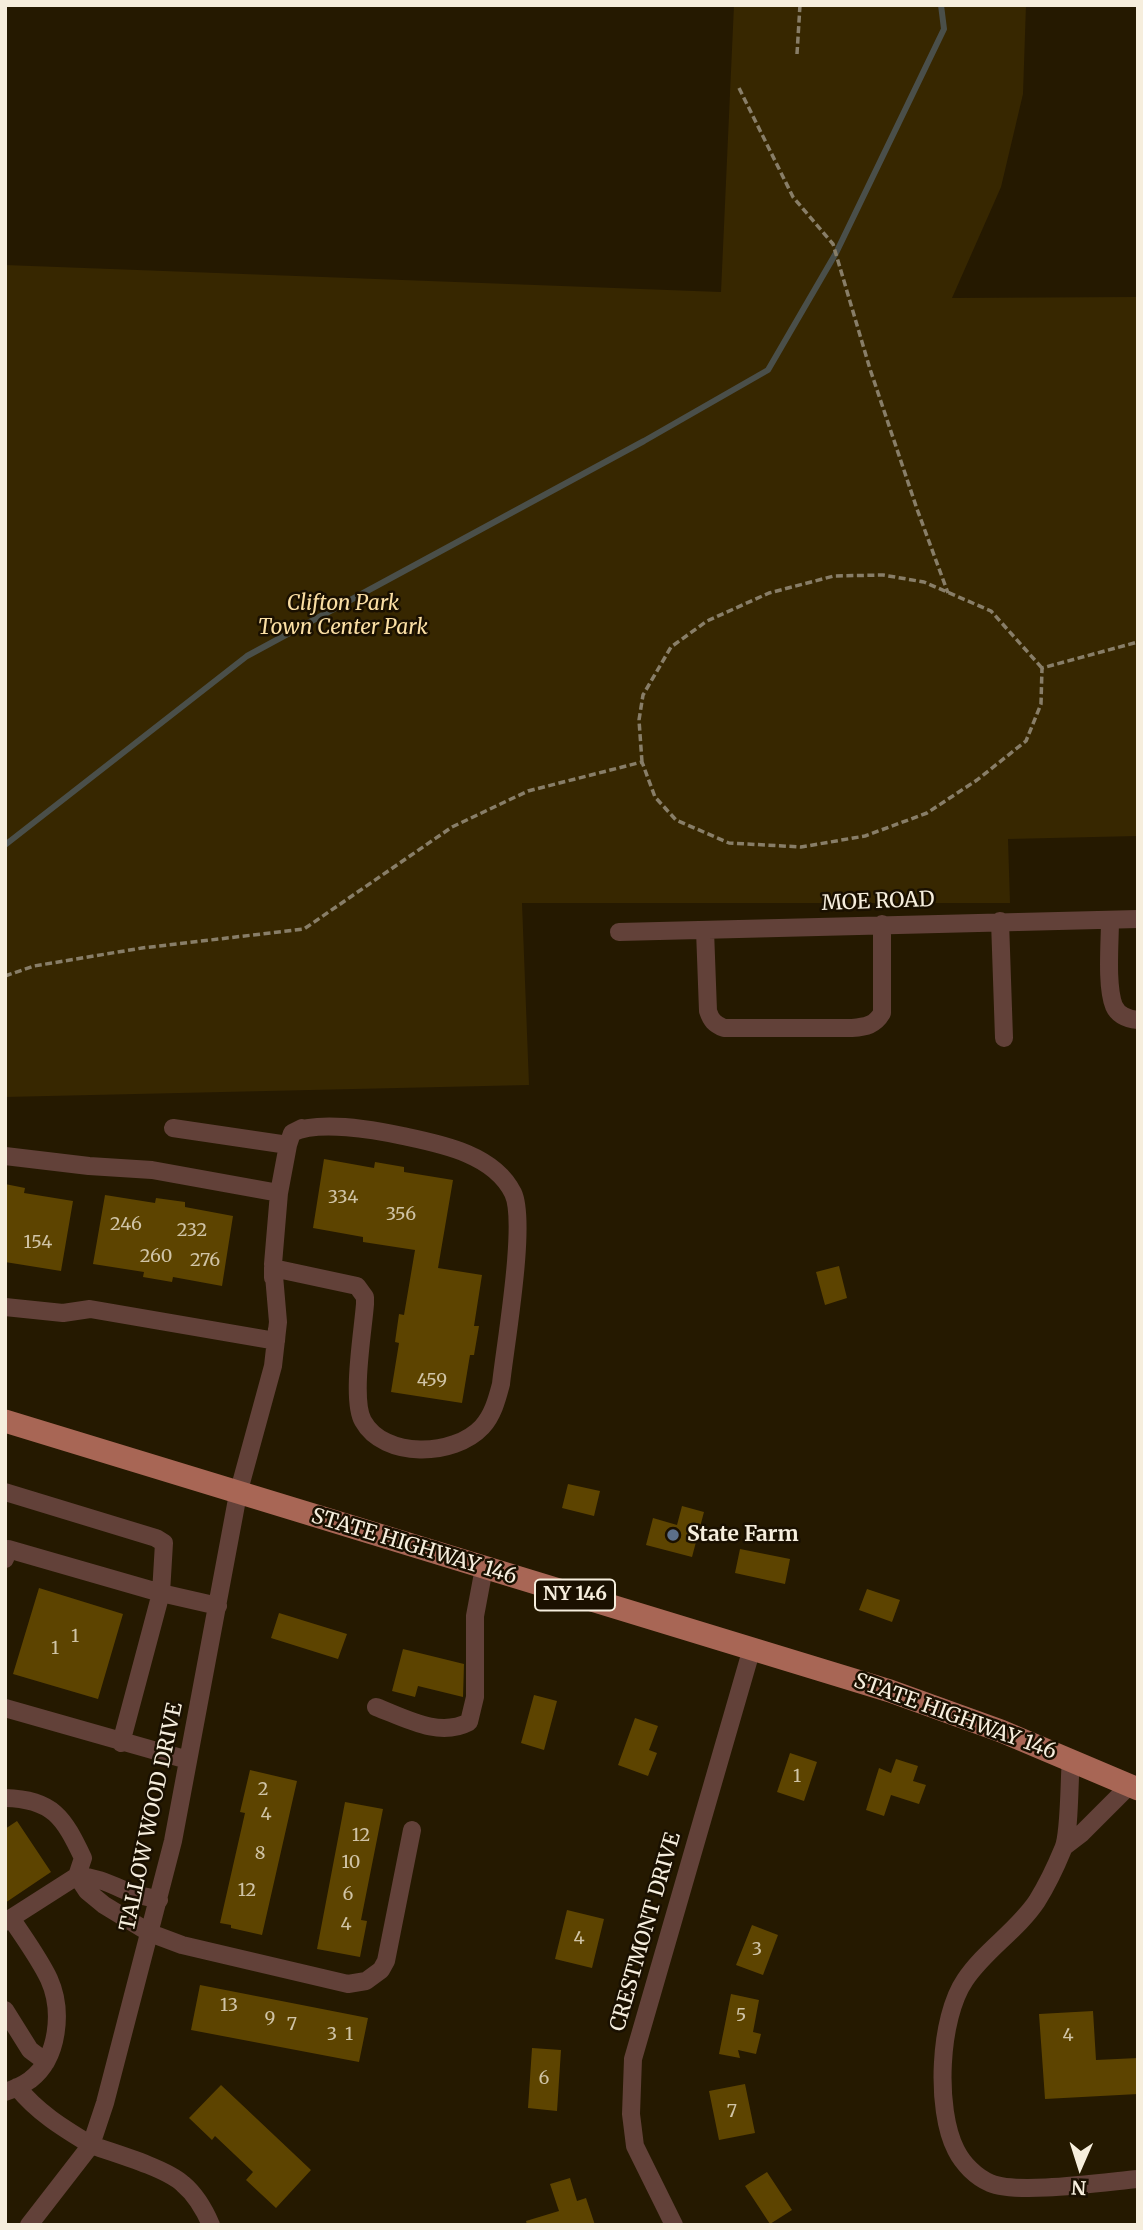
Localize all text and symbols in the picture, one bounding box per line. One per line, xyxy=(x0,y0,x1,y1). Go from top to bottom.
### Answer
park label: Clifton Park Town Center Park xyxy=(258,591,428,641)
street label: MOE ROAD xyxy=(821,887,935,917)
house number: 334 xyxy=(328,1187,358,1209)
house number: 356 xyxy=(386,1204,416,1226)
house number: 246 xyxy=(110,1214,142,1236)
house number: 232 xyxy=(177,1220,207,1242)
house number: 154 xyxy=(24,1232,52,1254)
house number: 260 xyxy=(140,1246,172,1268)
house number: 276 xyxy=(190,1250,220,1272)
house number: 459 xyxy=(417,1370,447,1392)
street label: STATE HIGHWAY 146 xyxy=(308,1504,520,1590)
place label: State Farm xyxy=(687,1522,799,1548)
marker: State Farm xyxy=(665,1527,681,1543)
road number: NY 146 xyxy=(535,1580,615,1610)
house number: 1 xyxy=(71,1626,79,1648)
house number: 1 xyxy=(51,1638,59,1660)
street label: STATE HIGHWAY 146 xyxy=(850,1669,1060,1765)
street label: TALLOW WOOD DRIVE xyxy=(115,1700,189,1934)
house number: 1 xyxy=(793,1766,801,1788)
house number: 2 xyxy=(258,1779,268,1801)
house number: 4 xyxy=(260,1804,272,1826)
house number: 12 xyxy=(352,1825,370,1847)
street label: CRESTMONT DRIVE xyxy=(606,1830,686,2034)
house number: 8 xyxy=(255,1843,265,1865)
house number: 10 xyxy=(342,1852,360,1874)
house number: 12 xyxy=(238,1880,256,1902)
house number: 6 xyxy=(343,1884,353,1906)
house number: 4 xyxy=(340,1914,352,1936)
house number: 4 xyxy=(573,1928,585,1950)
house number: 3 xyxy=(752,1939,762,1961)
house number: 13 xyxy=(220,1995,238,2017)
house number: 5 xyxy=(736,2005,746,2027)
house number: 9 xyxy=(265,2008,275,2030)
house number: 7 xyxy=(287,2014,297,2036)
house number: 3 xyxy=(327,2024,337,2046)
house number: 1 xyxy=(345,2024,353,2046)
house number: 4 xyxy=(1062,2025,1074,2047)
house number: 6 xyxy=(539,2068,549,2090)
house number: 7 xyxy=(727,2101,737,2123)
north arrow xyxy=(1045,2132,1115,2202)
text: N xyxy=(1071,2176,1087,2200)

